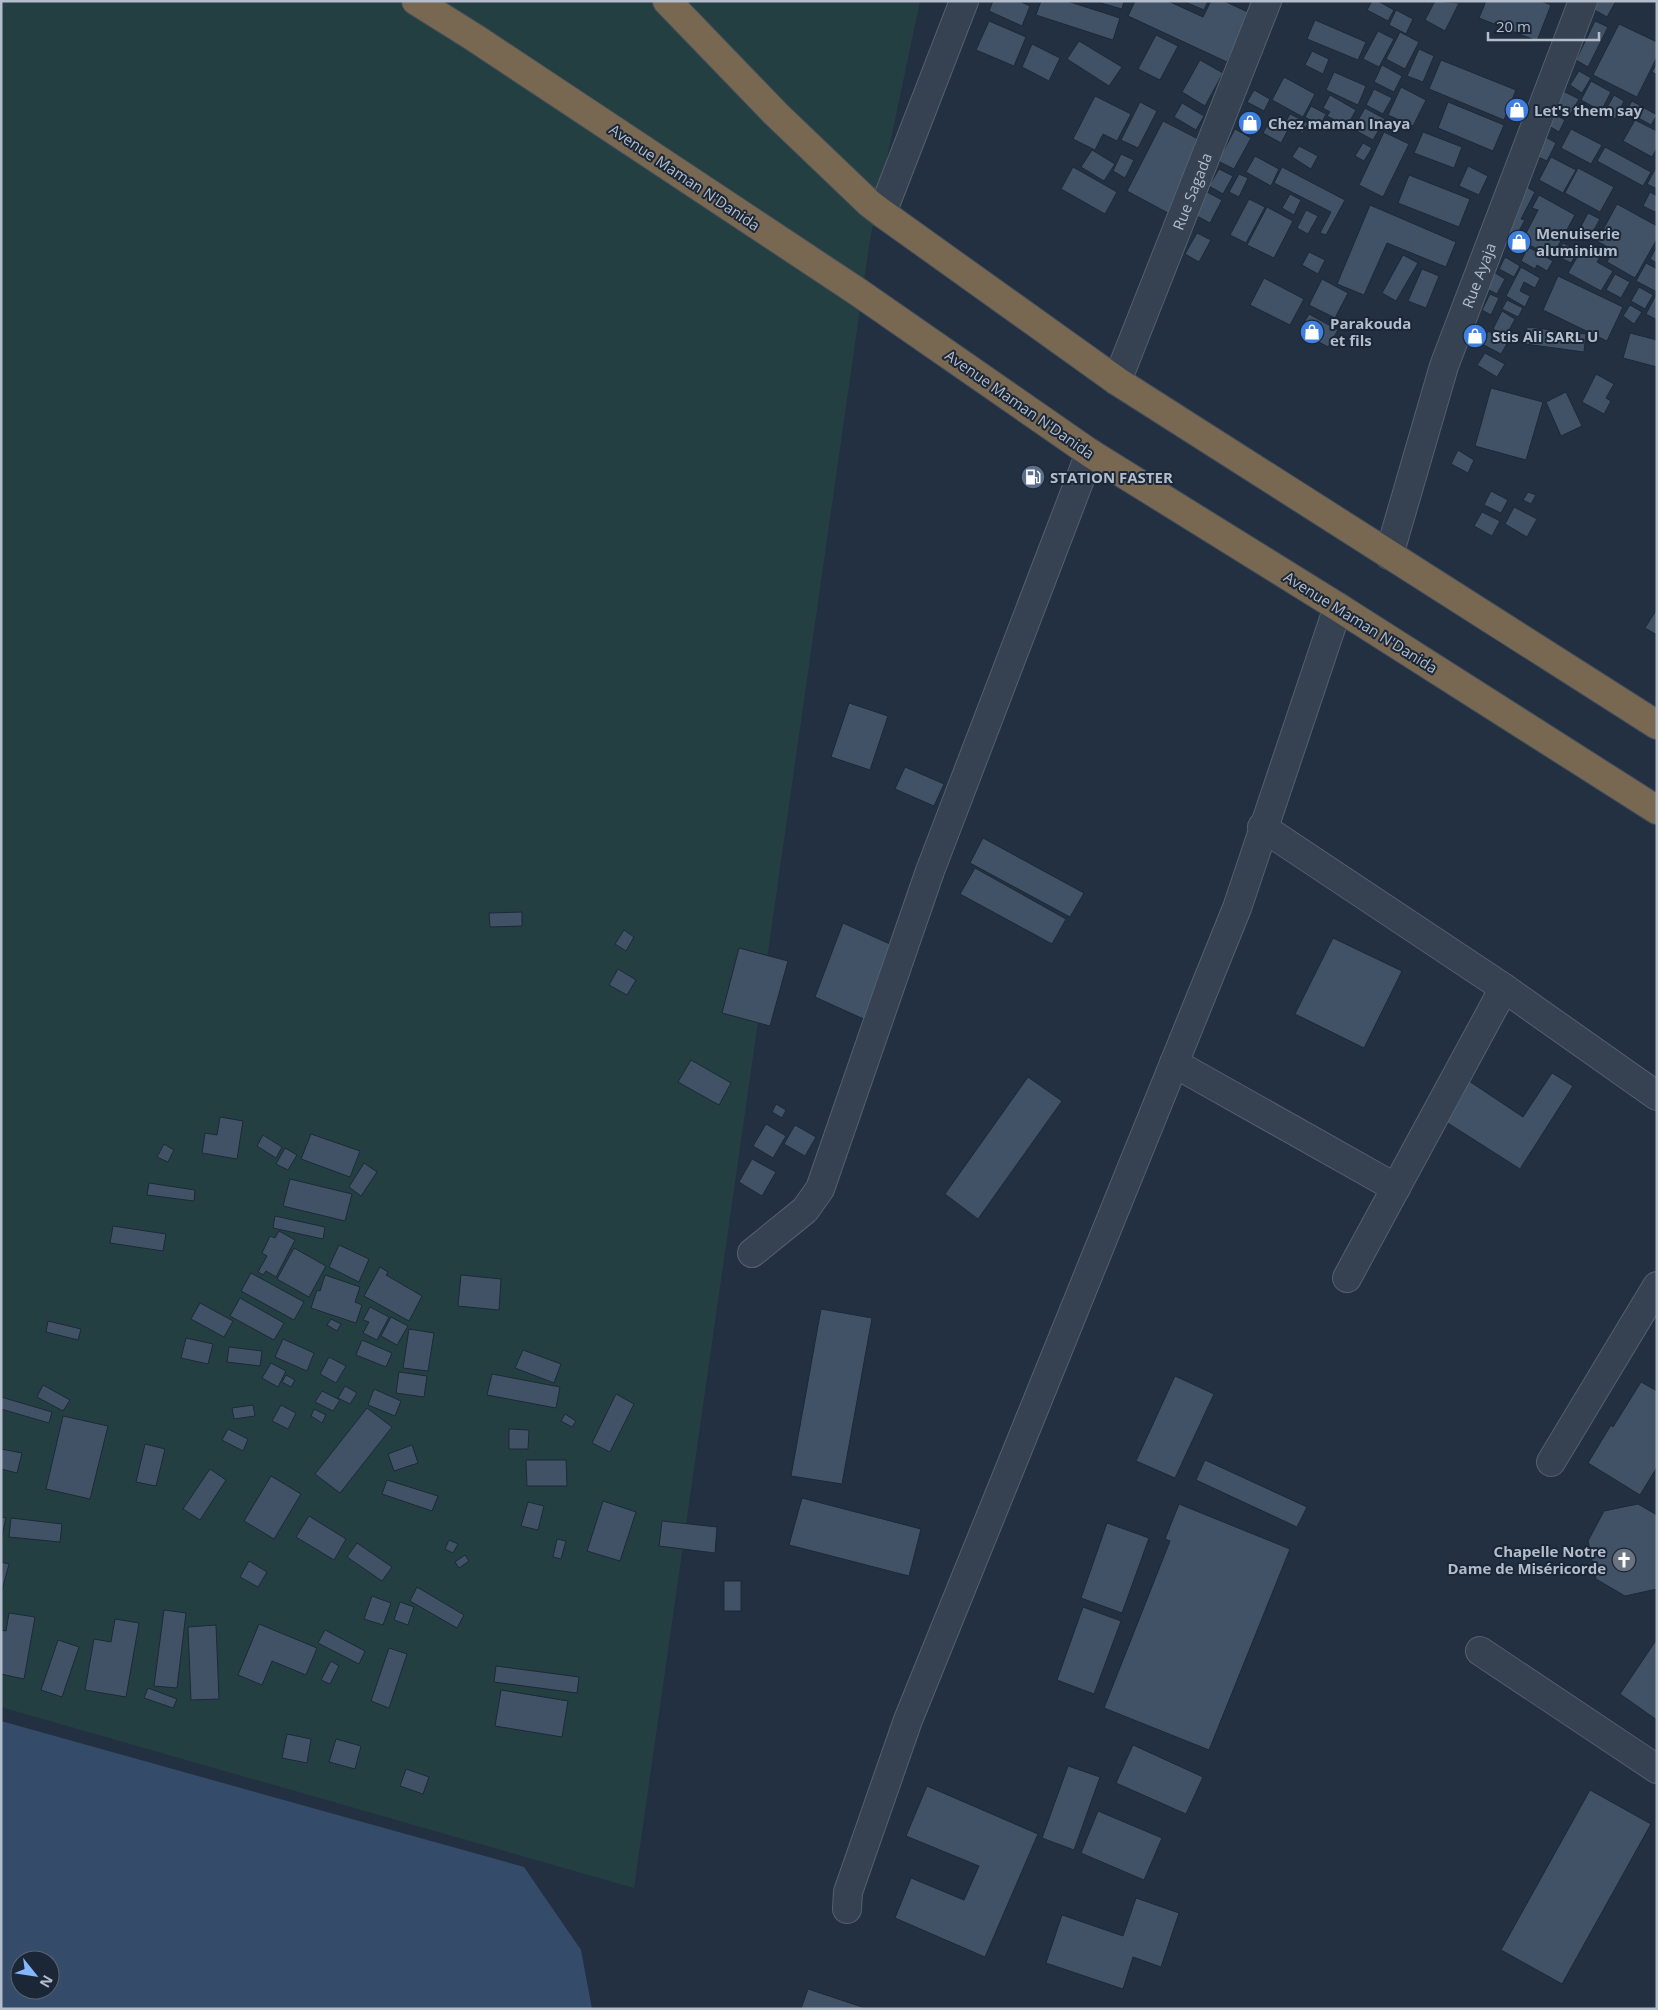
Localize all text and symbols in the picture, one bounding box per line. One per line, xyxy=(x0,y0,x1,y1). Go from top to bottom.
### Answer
scale bar xyxy=(1488,10,1599,42)
text: 20 m xyxy=(1496,16,1531,36)
shop icon: Let's them say xyxy=(1504,97,1530,123)
place label: Let's them say xyxy=(1534,100,1643,120)
shop icon: Chez maman Inaya xyxy=(1237,110,1263,136)
place label: Chez maman Inaya xyxy=(1268,113,1410,133)
street label: Avenue Maman N'Danida xyxy=(606,119,764,235)
street label: Rue Sagada xyxy=(1168,150,1216,233)
place label: Menuiserie aluminium xyxy=(1536,223,1620,260)
shop icon: Menuiserie aluminium xyxy=(1506,229,1532,255)
street label: Rue Ayaja xyxy=(1457,240,1500,311)
place label: Parakouda et fils xyxy=(1330,313,1411,350)
shop icon: Parakouda et fils xyxy=(1299,319,1325,345)
shop icon: Stis Ali SARL U xyxy=(1462,323,1488,349)
place label: Stis Ali SARL U xyxy=(1492,326,1598,346)
street label: Avenue Maman N'Danida xyxy=(942,345,1098,463)
fuel station icon: STATION FASTER xyxy=(1020,464,1046,490)
place label: STATION FASTER xyxy=(1050,467,1173,487)
street label: Avenue Maman N'Danida xyxy=(1280,566,1442,678)
place label: Chapelle Notre Dame de Miséricorde xyxy=(1448,1541,1606,1578)
church icon: Chapelle Notre Dame de Miséricorde xyxy=(1611,1547,1637,1573)
north arrow xyxy=(10,1950,60,2000)
text: N xyxy=(36,1972,58,1991)

